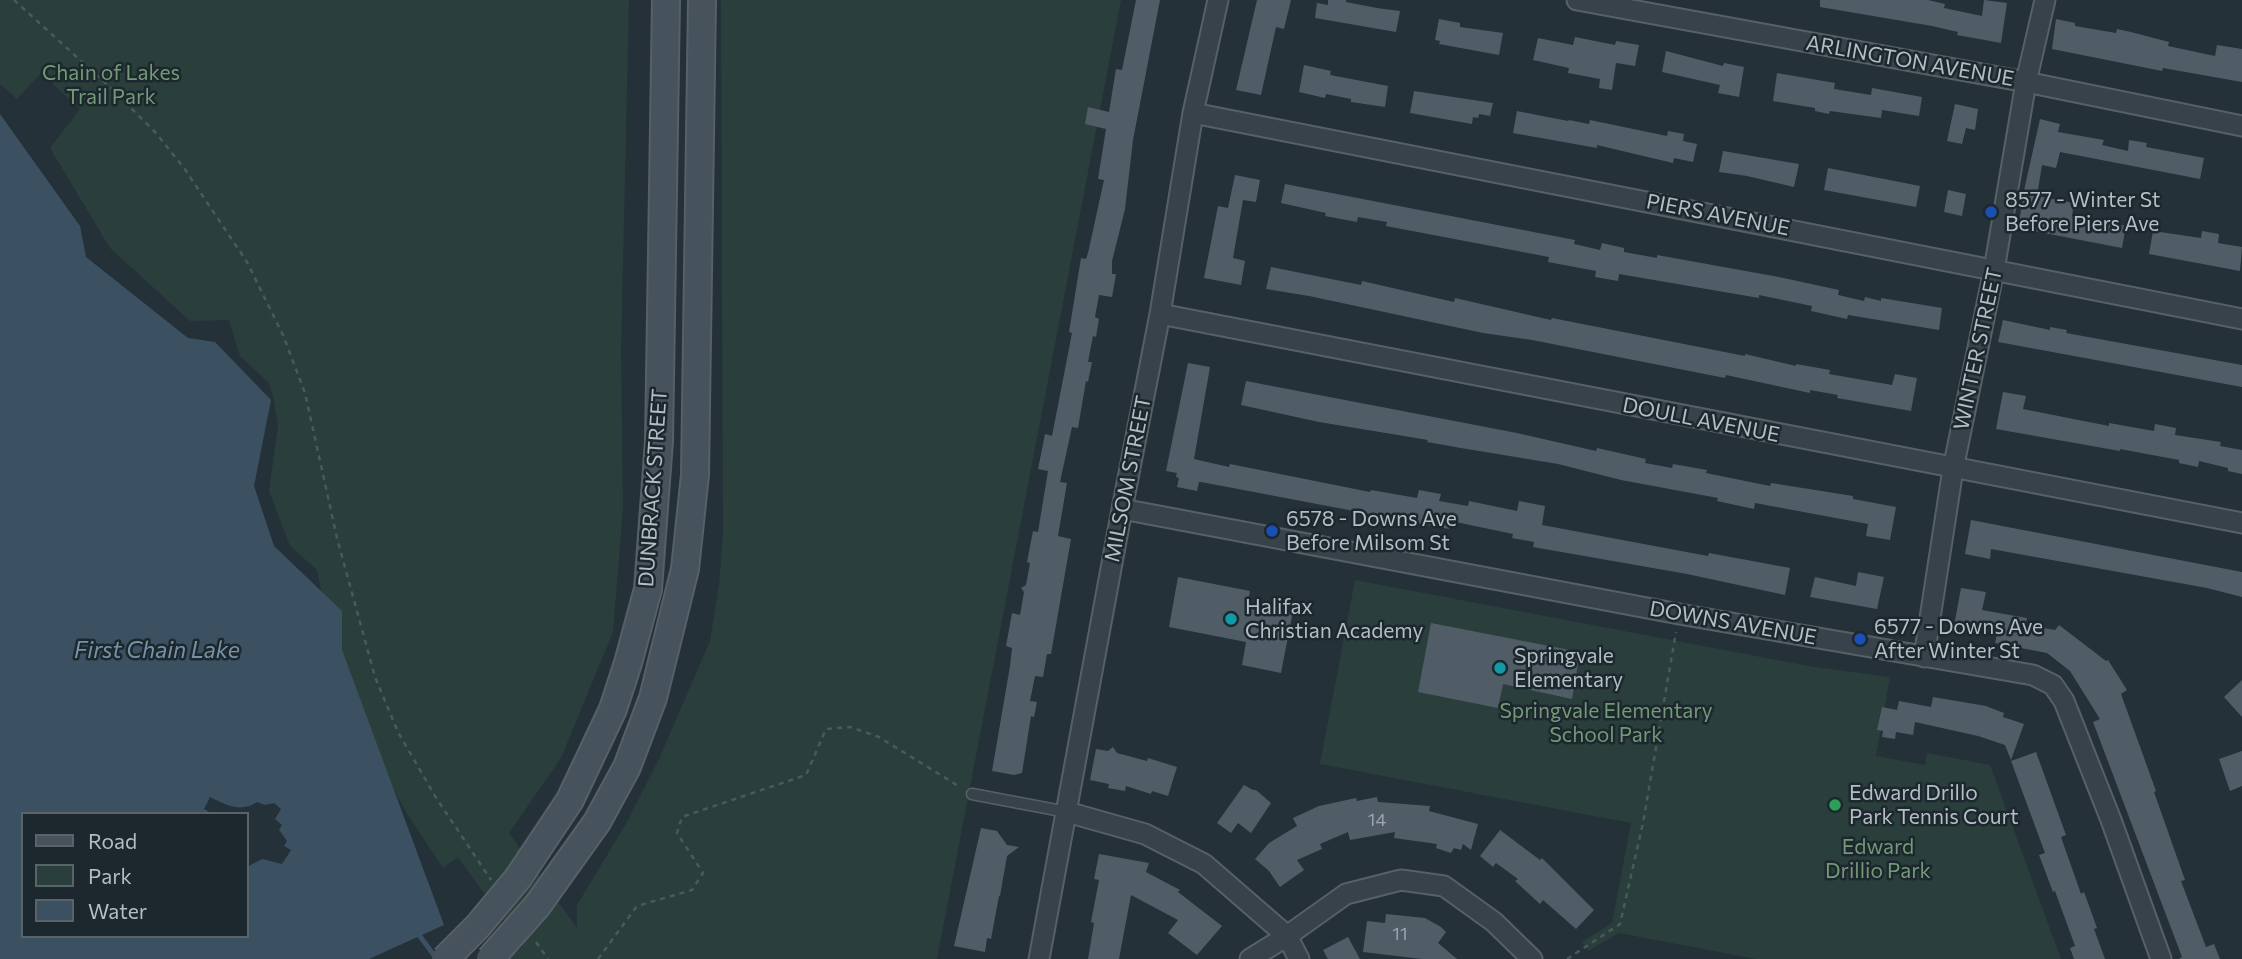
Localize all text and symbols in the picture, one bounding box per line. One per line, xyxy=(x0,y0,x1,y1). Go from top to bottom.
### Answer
street label: ARLINGTON AVENUE xyxy=(1804,30,2016,92)
park label: Chain of Lakes Trail Park xyxy=(42,60,180,110)
place label: 8577 - Winter St Before Piers Ave xyxy=(2005,187,2160,237)
street label: PIERS AVENUE xyxy=(1644,189,1792,241)
marker: 8577 - Winter St Before Piers Ave xyxy=(1983,204,1999,220)
street label: WINTER STREET xyxy=(1949,266,2007,432)
street label: DUNBRACK STREET xyxy=(634,388,672,588)
street label: DOULL AVENUE xyxy=(1620,392,1782,448)
street label: MILSOM STREET xyxy=(1099,394,1157,564)
place label: 6578 - Downs Ave Before Milsom St xyxy=(1286,506,1457,556)
marker: 6578 - Downs Ave Before Milsom St xyxy=(1264,523,1280,539)
place label: Halifax Christian Academy xyxy=(1245,594,1423,644)
street label: DOWNS AVENUE xyxy=(1647,596,1819,650)
marker: Halifax Christian Academy xyxy=(1223,611,1239,627)
place label: 6577 - Downs Ave After Winter St xyxy=(1874,614,2043,664)
marker: 6577 - Downs Ave After Winter St xyxy=(1852,631,1868,647)
water label: First Chain Lake xyxy=(74,636,240,664)
place label: Springvale Elementary xyxy=(1514,643,1623,693)
marker: Springvale Elementary xyxy=(1492,660,1508,676)
park label: Springvale Elementary School Park xyxy=(1499,698,1713,748)
place label: Edward Drillo Park Tennis Court xyxy=(1849,780,2019,830)
marker: Edward Drillo Park Tennis Court xyxy=(1827,797,1843,813)
house number: 14 xyxy=(1368,809,1386,831)
legend xyxy=(21,812,248,938)
text: Road xyxy=(88,828,137,853)
park label: Edward Drillio Park xyxy=(1825,834,1931,884)
text: Park xyxy=(88,863,132,888)
text: Water xyxy=(88,898,147,923)
house number: 11 xyxy=(1392,923,1408,945)

